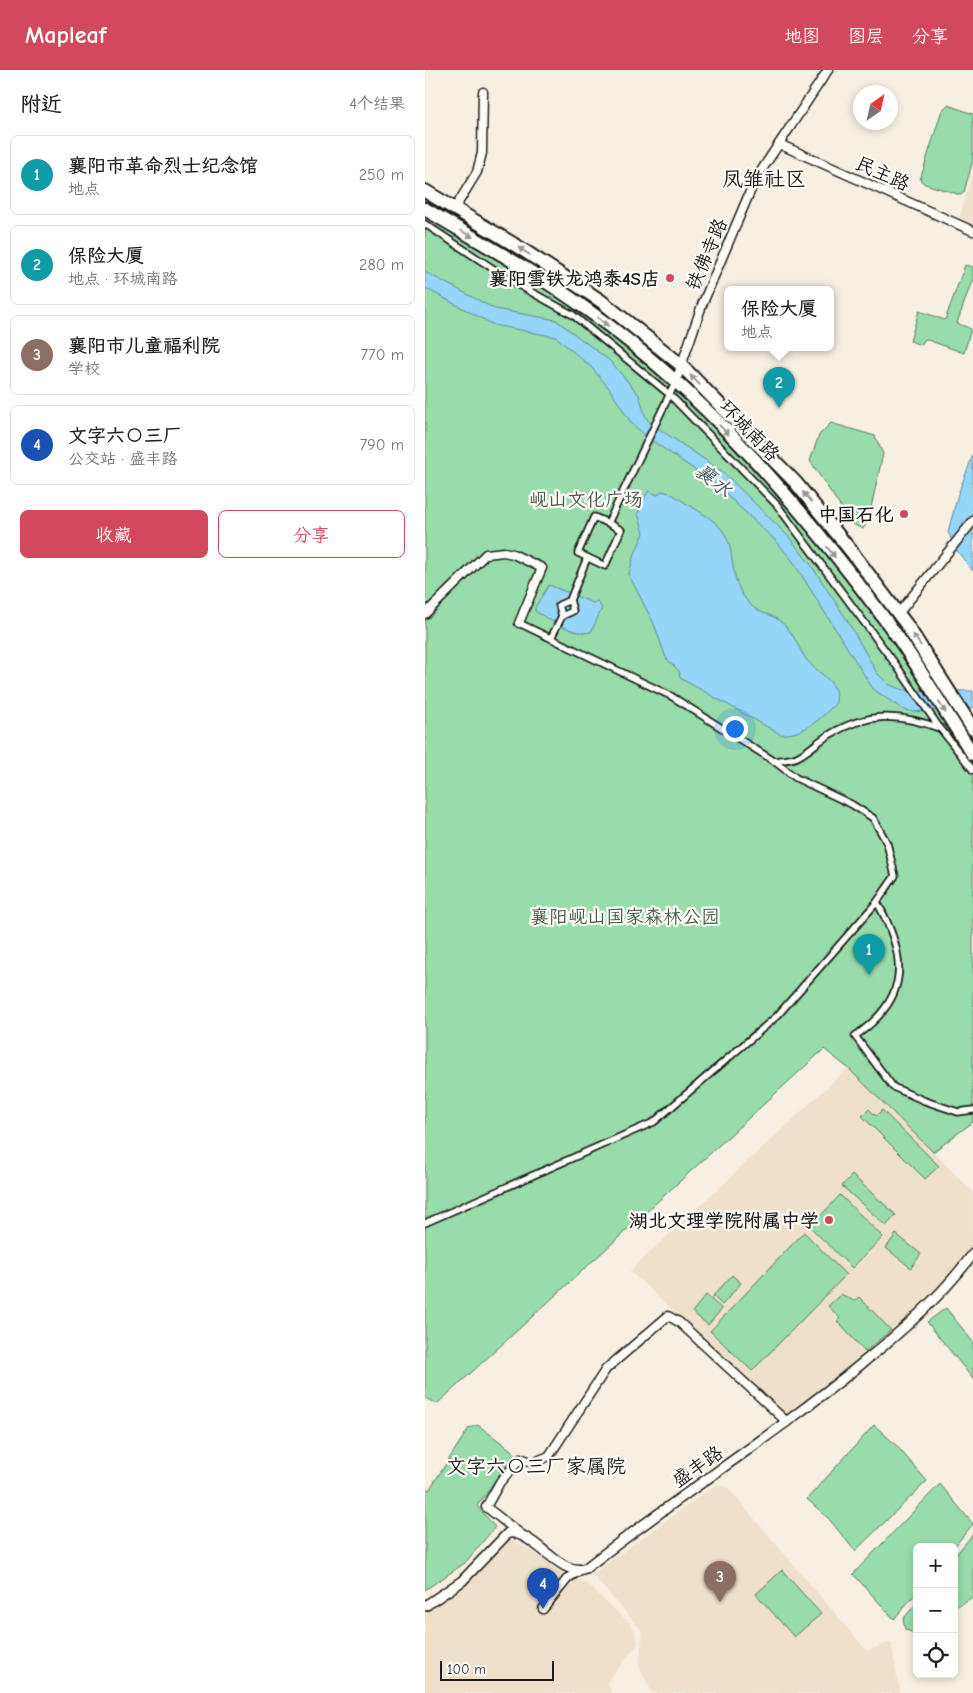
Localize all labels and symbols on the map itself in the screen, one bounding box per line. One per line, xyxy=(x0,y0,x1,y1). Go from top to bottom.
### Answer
north arrow xyxy=(853,85,898,130)
street label: 民主路 xyxy=(852,152,913,196)
district label: 凤雏社区 xyxy=(722,167,806,191)
street label: 铁佛寺路 xyxy=(682,215,732,294)
one-way arrow xyxy=(461,229,474,238)
one-way arrow xyxy=(517,246,531,256)
place label: 襄阳雪铁龙鸿泰4S店 xyxy=(489,268,660,290)
marker: 襄阳雪铁龙鸿泰4S店 xyxy=(664,272,676,284)
one-way arrow xyxy=(597,317,610,328)
pin: 2 xyxy=(763,367,795,408)
one-way arrow xyxy=(689,374,701,386)
street label: 环城南路 xyxy=(715,396,784,466)
one-way arrow xyxy=(718,424,730,436)
water label: 襄水 xyxy=(691,459,737,503)
park label: 岘山文化广场 xyxy=(529,489,643,511)
one-way arrow xyxy=(802,491,813,504)
place label: 中国石化 xyxy=(818,504,894,526)
marker: 中国石化 xyxy=(898,508,910,520)
one-way arrow xyxy=(826,545,837,558)
one-way arrow xyxy=(912,633,922,647)
one-way arrow xyxy=(938,700,947,714)
your location xyxy=(722,716,748,742)
park label: 襄阳岘山国家森林公园 xyxy=(530,906,720,928)
pin: 1 xyxy=(853,934,885,975)
place label: 湖北文理学院附属中学 xyxy=(629,1210,819,1232)
marker: 湖北文理学院附属中学 xyxy=(823,1214,835,1226)
street label: 盛丰路 xyxy=(668,1441,727,1492)
district label: 文字六〇三厂家属院 xyxy=(446,1455,626,1478)
pin: 3 xyxy=(704,1561,736,1602)
pin: 4 xyxy=(527,1568,559,1609)
scale bar xyxy=(440,1658,554,1681)

